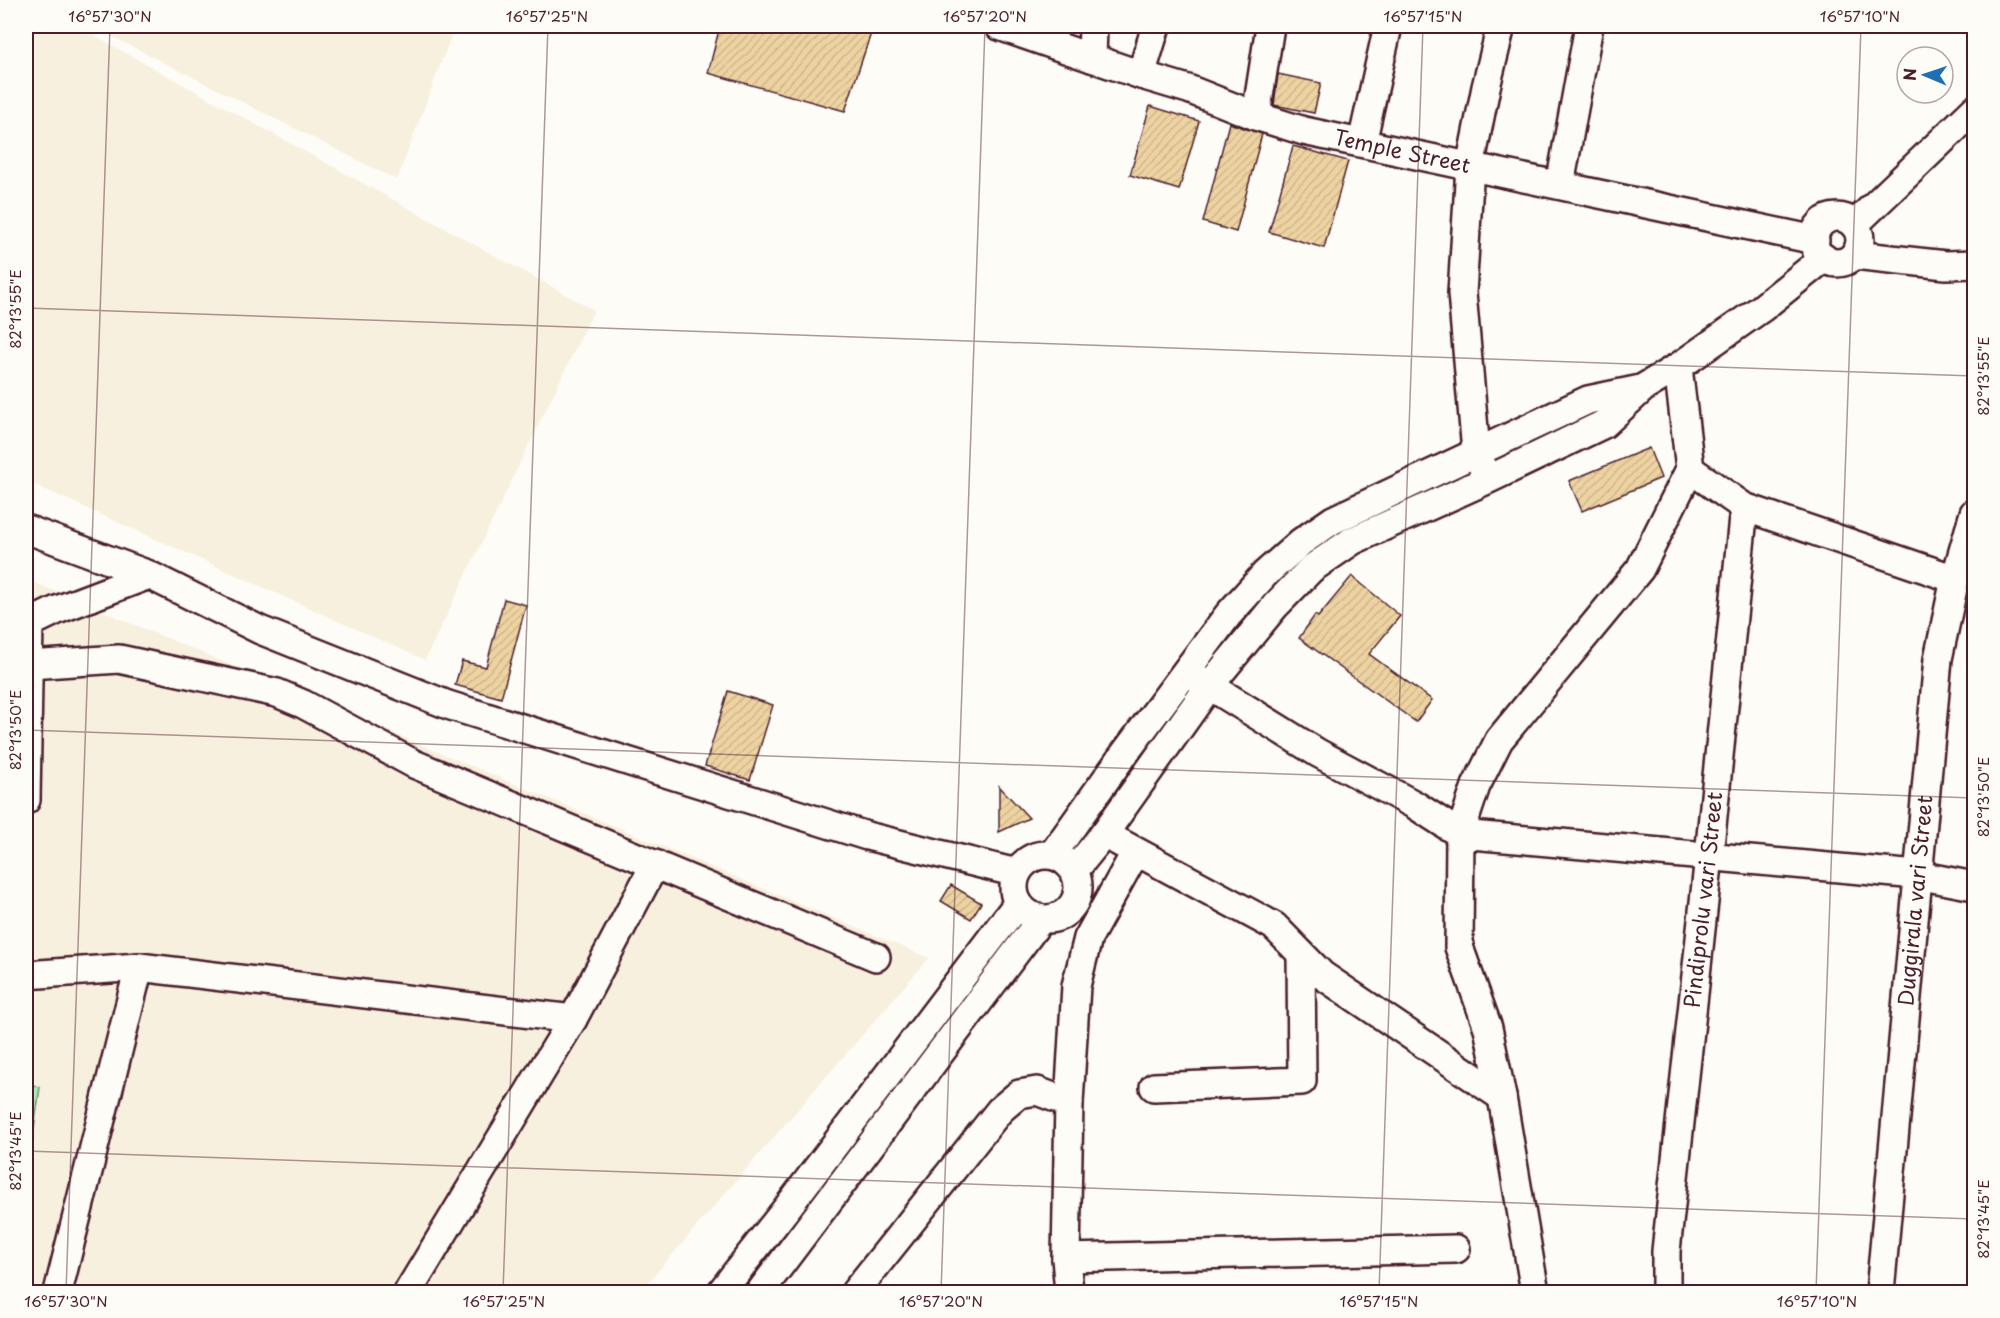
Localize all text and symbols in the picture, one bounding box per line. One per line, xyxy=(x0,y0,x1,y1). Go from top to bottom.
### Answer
text: 16°57'30"N xyxy=(68,4,152,27)
text: 16°57'25"N xyxy=(506,4,588,27)
text: 16°57'20"N xyxy=(943,4,1027,27)
text: 16°57'15"N xyxy=(1383,4,1463,27)
text: 16°57'10"N xyxy=(1820,4,1900,27)
north arrow xyxy=(1895,45,1955,105)
text: N xyxy=(1897,68,1921,81)
street label: Temple Street xyxy=(1332,120,1473,180)
text: 82°13'55"E xyxy=(3,269,26,349)
text: 82°13'55"E xyxy=(1971,336,1994,416)
text: 82°13'50"E xyxy=(3,690,26,770)
text: 82°13'50"E xyxy=(1971,757,1994,837)
street label: Pindiprolu vari Street xyxy=(1675,790,1729,1010)
street label: Duggirala vari Street xyxy=(1888,794,1939,1007)
text: 82°13'45"E xyxy=(3,1111,26,1191)
text: 82°13'45"E xyxy=(1971,1179,1994,1259)
text: 16°57'30"N xyxy=(24,1289,108,1312)
text: 16°57'25"N xyxy=(463,1289,545,1312)
text: 16°57'20"N xyxy=(899,1289,983,1312)
text: 16°57'15"N xyxy=(1339,1289,1419,1312)
text: 16°57'10"N xyxy=(1777,1289,1857,1312)

